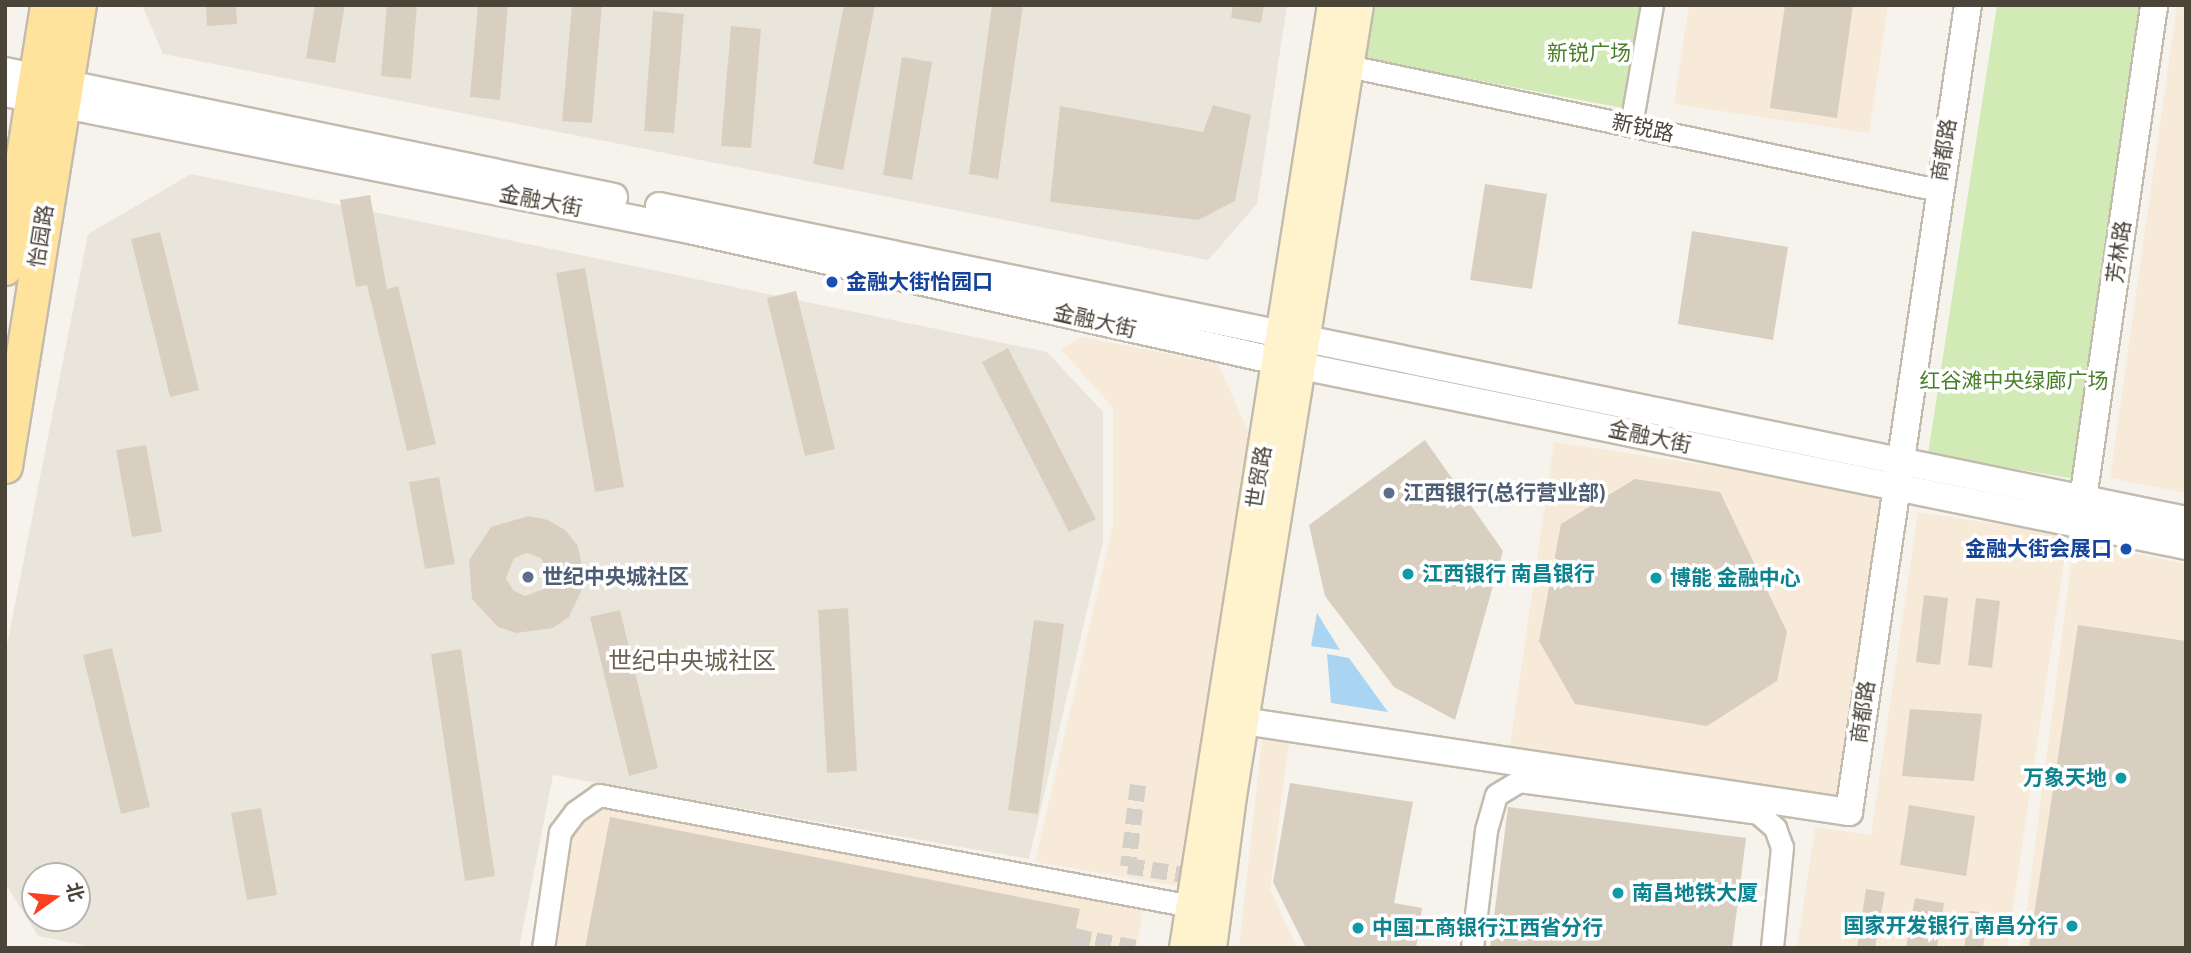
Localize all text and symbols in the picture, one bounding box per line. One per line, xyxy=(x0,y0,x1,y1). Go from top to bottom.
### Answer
park label: 新锐广场 xyxy=(1547,40,1631,66)
street label: 新锐路 xyxy=(1610,109,1676,147)
street label: 商都路 xyxy=(1927,117,1961,183)
street label: 金融大街 xyxy=(497,181,585,221)
street label: 怡园路 xyxy=(24,203,58,269)
street label: 芳林路 xyxy=(2102,219,2136,285)
place label: 金融大街怡园口 xyxy=(846,269,993,295)
marker: 金融大街怡园口 xyxy=(824,274,840,290)
street label: 金融大街 xyxy=(1051,299,1139,343)
park label: 红谷滩中央绿廊广场 xyxy=(1920,368,2108,394)
street label: 金融大街 xyxy=(1606,416,1694,458)
street label: 世贸路 xyxy=(1242,444,1276,510)
place label: 江西银行(总行营业部) xyxy=(1403,480,1606,506)
marker: 江西银行(总行营业部) xyxy=(1381,485,1397,501)
place label: 金融大街会展口 xyxy=(1965,536,2112,562)
marker: 金融大街会展口 xyxy=(2118,541,2134,557)
place label: 江西银行 南昌银行 xyxy=(1422,561,1595,587)
place label: 世纪中央城社区 xyxy=(542,564,689,590)
place label: 博能 金融中心 xyxy=(1670,565,1801,591)
marker: 江西银行 南昌银行 xyxy=(1400,566,1416,582)
marker: 世纪中央城社区 xyxy=(520,569,536,585)
marker: 博能 金融中心 xyxy=(1648,570,1664,586)
district label: 世纪中央城社区 xyxy=(608,647,776,675)
street label: 商都路 xyxy=(1846,679,1880,745)
place label: 万象天地 xyxy=(2023,765,2107,791)
marker: 万象天地 xyxy=(2113,770,2129,786)
north arrow xyxy=(21,862,91,932)
text: 北 xyxy=(61,880,88,904)
place label: 南昌地铁大厦 xyxy=(1632,880,1758,906)
marker: 南昌地铁大厦 xyxy=(1610,885,1626,901)
place label: 国家开发银行 南昌分行 xyxy=(1843,913,2058,939)
place label: 中国工商银行江西省分行 xyxy=(1372,915,1603,941)
marker: 国家开发银行 南昌分行 xyxy=(2064,918,2080,934)
marker: 中国工商银行江西省分行 xyxy=(1350,920,1366,936)

